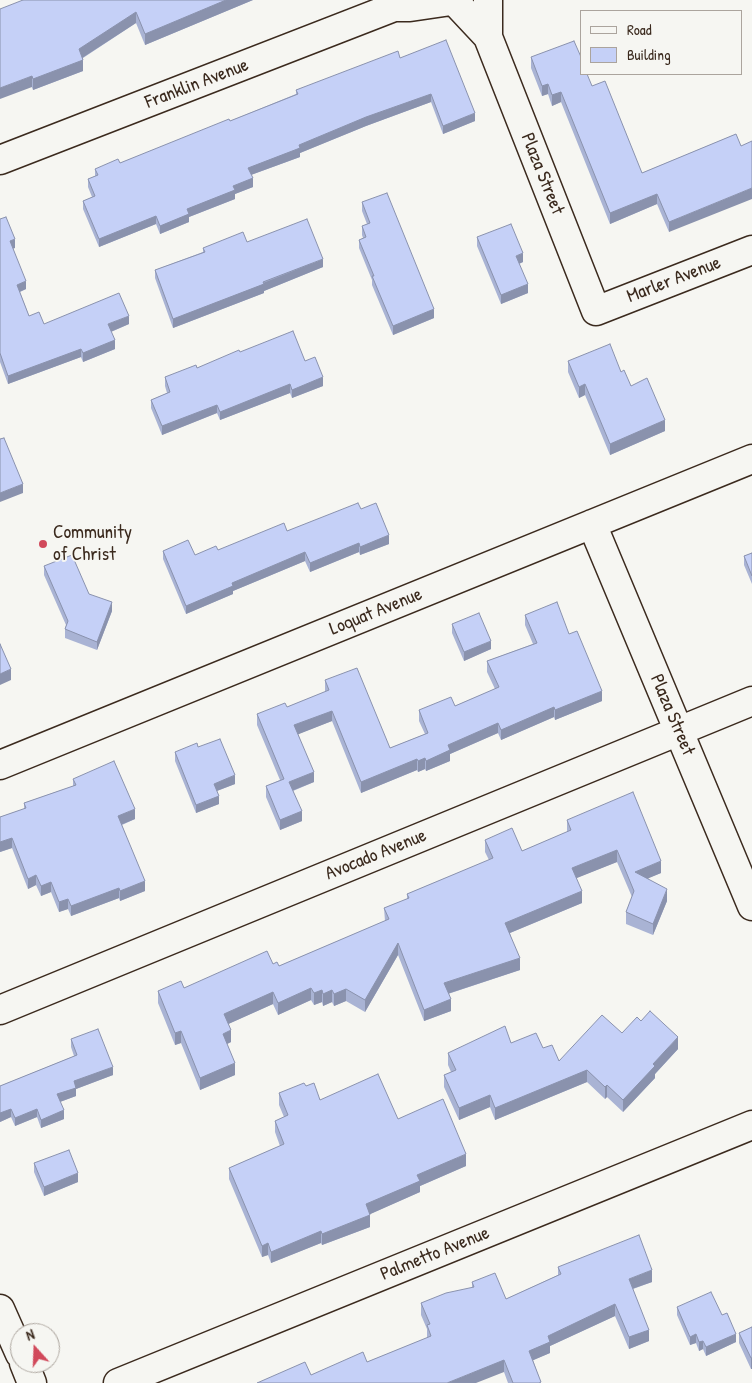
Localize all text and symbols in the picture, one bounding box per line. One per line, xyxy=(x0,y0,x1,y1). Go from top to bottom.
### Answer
legend xyxy=(580,10,742,75)
text: Road xyxy=(627,19,652,40)
text: Building xyxy=(627,44,671,65)
street label: Franklin Avenue xyxy=(142,54,252,114)
street label: Plaza Street xyxy=(515,130,569,218)
street label: Marler Avenue xyxy=(624,252,724,308)
place label: Community of Christ xyxy=(53,522,132,566)
marker: Community of Christ xyxy=(37,538,49,550)
street label: Loquat Avenue xyxy=(326,583,426,641)
street label: Plaza Street xyxy=(645,671,699,759)
street label: Avocado Avenue xyxy=(322,824,430,886)
street label: Palmetto Avenue xyxy=(377,1222,493,1286)
north arrow xyxy=(10,1323,60,1373)
text: N xyxy=(23,1324,37,1345)

